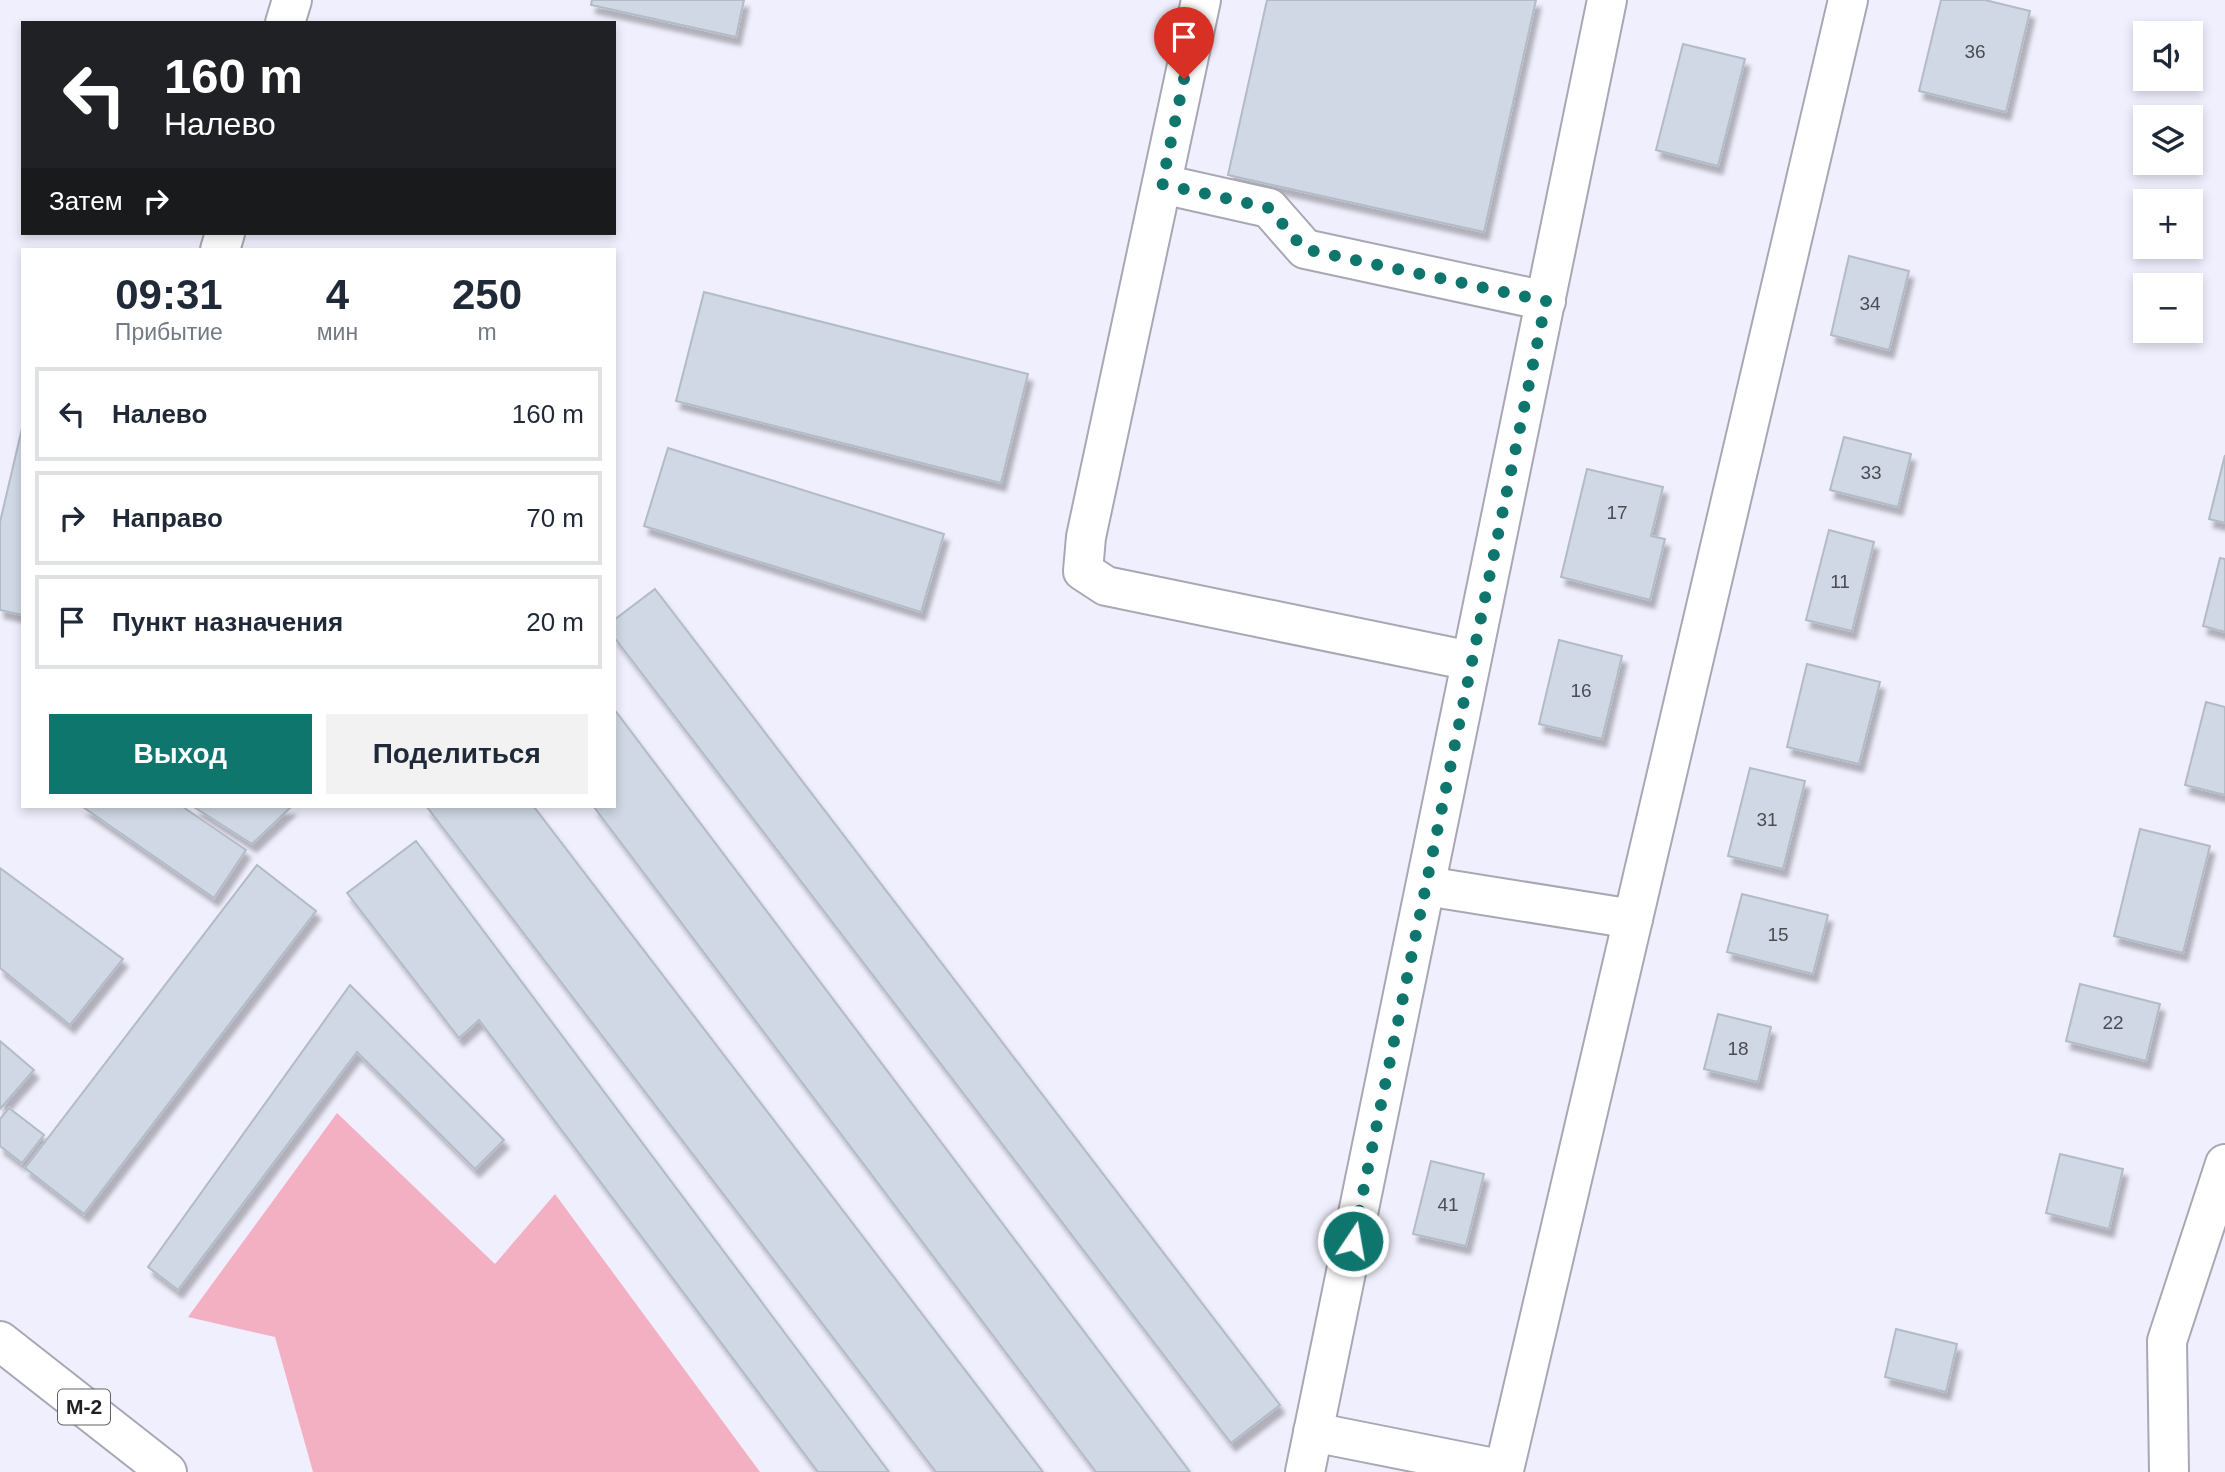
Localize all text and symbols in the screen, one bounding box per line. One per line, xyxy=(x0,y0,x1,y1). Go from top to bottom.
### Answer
pin xyxy=(1154,7,1214,79)
icon: arrive xyxy=(1165,18,1203,56)
map controls xyxy=(2133,21,2203,343)
button: sound xyxy=(2133,21,2203,91)
house number: 36 xyxy=(1964,41,1986,62)
icon: left xyxy=(49,49,140,140)
text: 160 m xyxy=(164,49,303,103)
button: layers xyxy=(2133,105,2203,175)
text: Налево xyxy=(164,106,276,142)
icon: right xyxy=(137,182,175,220)
text: Затем xyxy=(49,186,123,216)
button: + xyxy=(2133,189,2203,259)
text: 09:31 xyxy=(115,271,223,318)
text: 4 xyxy=(326,271,349,318)
text: 250 xyxy=(452,271,522,318)
button: − xyxy=(2133,273,2203,343)
house number: 34 xyxy=(1859,293,1881,314)
text: Прибытие xyxy=(115,319,223,345)
text: мин xyxy=(317,319,358,345)
text: m xyxy=(477,319,497,345)
icon: left xyxy=(53,395,91,433)
text: Налево xyxy=(112,399,207,429)
text: 160 m xyxy=(512,399,584,429)
house number: 33 xyxy=(1860,462,1882,483)
icon: right xyxy=(53,499,91,537)
house number: 17 xyxy=(1606,502,1628,523)
text: Направо xyxy=(112,503,223,533)
text: 70 m xyxy=(526,503,584,533)
house number: 11 xyxy=(1830,571,1850,592)
icon: arrive xyxy=(53,603,91,641)
text: Пункт назначения xyxy=(112,607,343,637)
text: 20 m xyxy=(526,607,584,637)
house number: 16 xyxy=(1570,680,1592,701)
button: Выход xyxy=(49,714,312,794)
button: Поделиться xyxy=(326,714,588,794)
house number: 31 xyxy=(1756,809,1778,830)
house number: 15 xyxy=(1767,924,1789,945)
house number: 22 xyxy=(2102,1012,2124,1033)
house number: 18 xyxy=(1727,1038,1749,1059)
house number: 41 xyxy=(1437,1194,1459,1215)
position arrow xyxy=(1316,1204,1390,1278)
road number: М-2 xyxy=(58,1390,110,1424)

